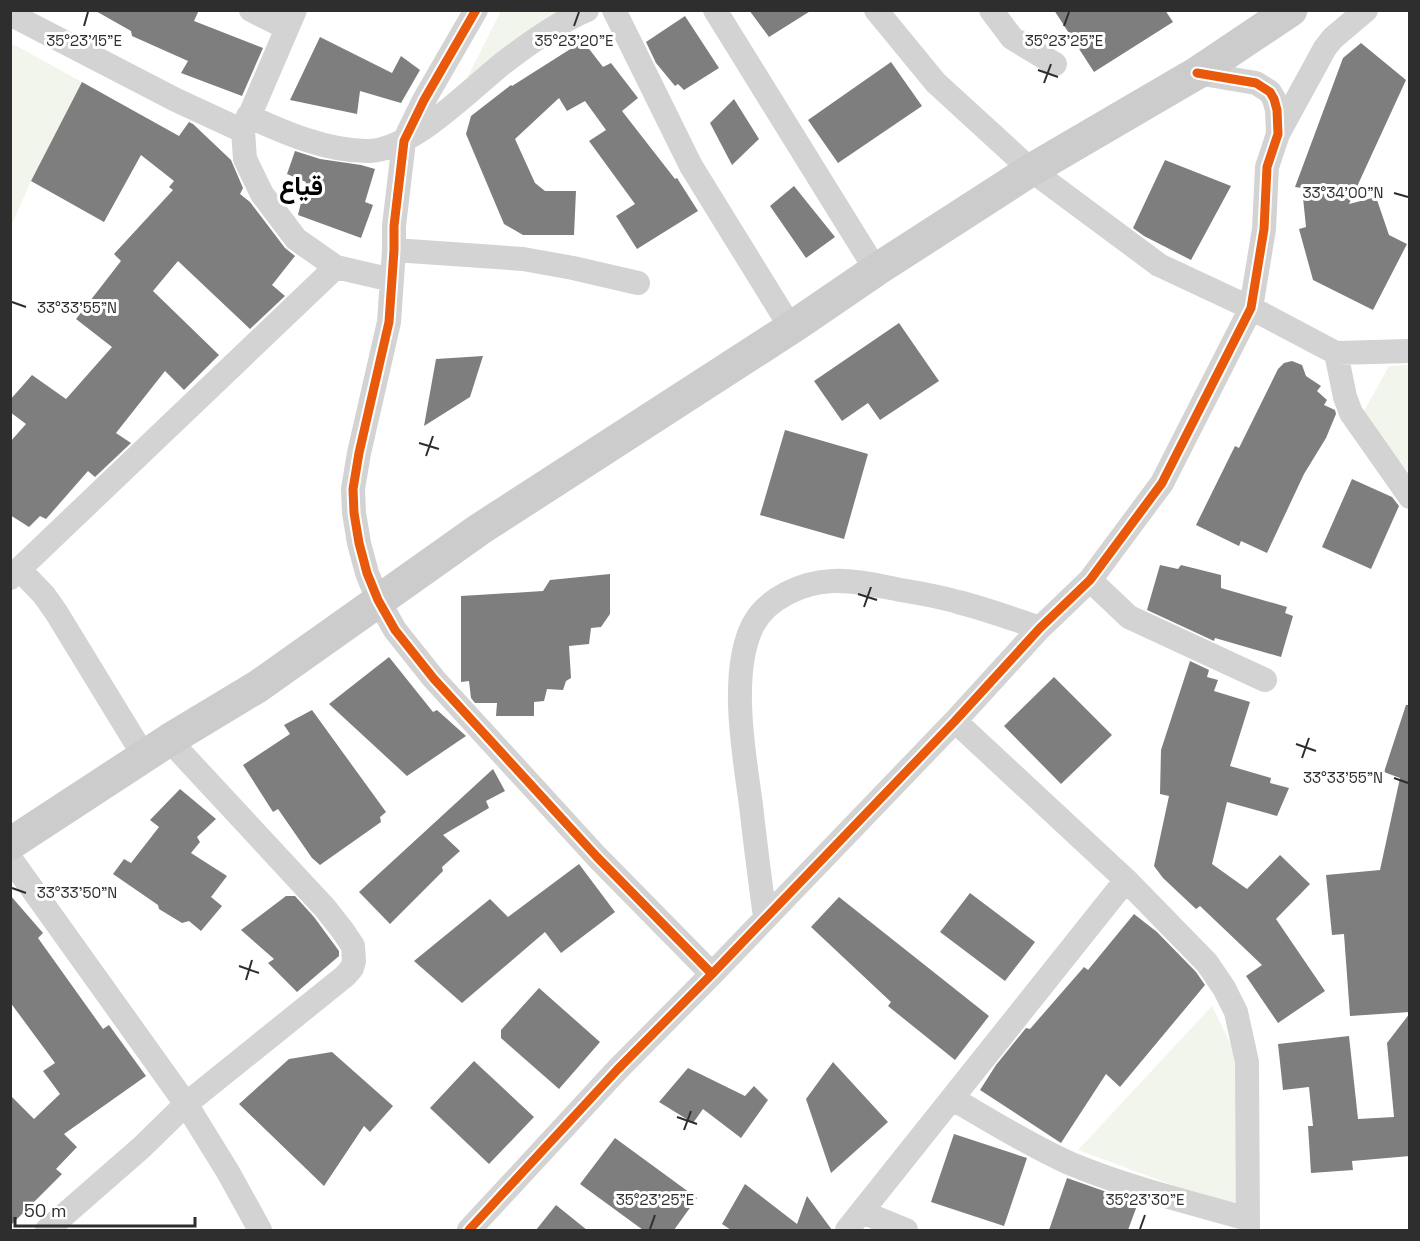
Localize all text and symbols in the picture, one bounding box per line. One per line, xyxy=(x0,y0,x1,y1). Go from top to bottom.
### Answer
text: 35°23'15"E xyxy=(46,31,122,50)
text: 35°23'20"E xyxy=(534,31,614,50)
text: 35°23'25"E xyxy=(1025,31,1103,50)
district label: قياع xyxy=(279,169,323,204)
text: 33°34'00"N xyxy=(1302,183,1384,202)
text: 33°33'55"N xyxy=(37,298,117,317)
text: 33°33'55"N xyxy=(1303,768,1383,787)
text: 33°33'50"N xyxy=(37,883,117,902)
scale bar xyxy=(15,1190,195,1228)
text: 35°23'25"E xyxy=(616,1190,694,1209)
text: 35°23'30"E xyxy=(1105,1190,1185,1209)
text: 50 m xyxy=(24,1199,66,1222)

